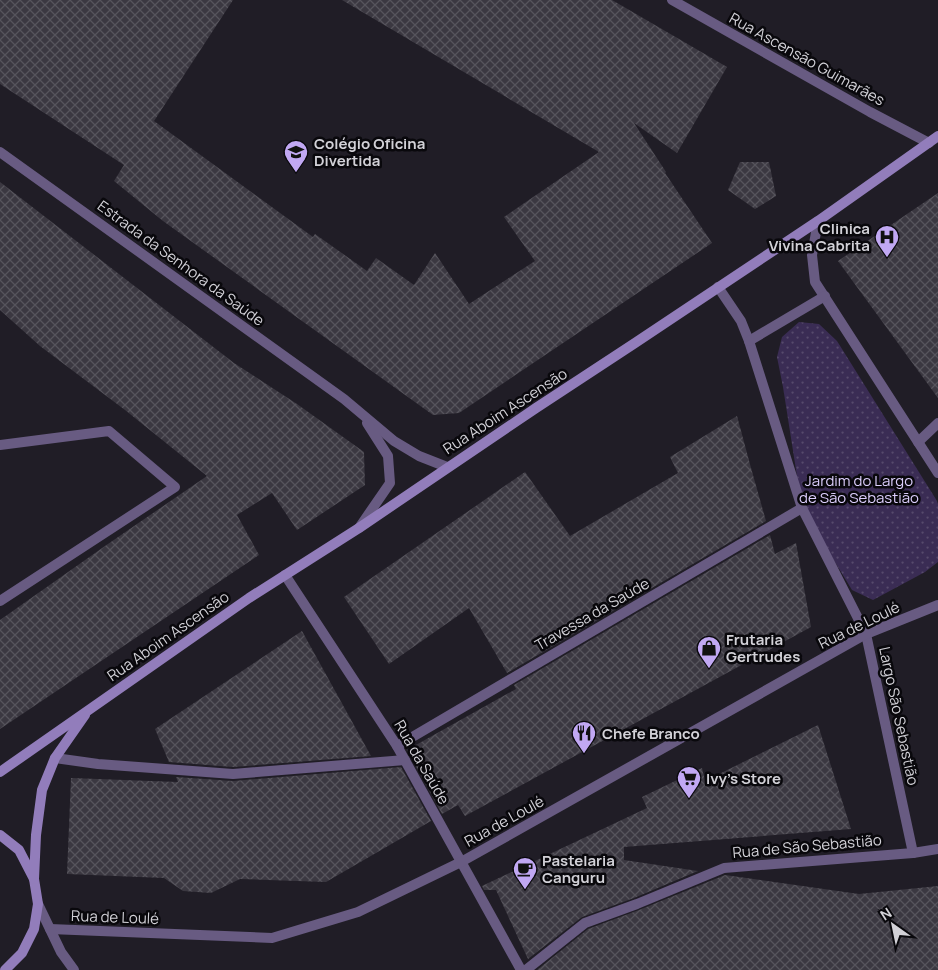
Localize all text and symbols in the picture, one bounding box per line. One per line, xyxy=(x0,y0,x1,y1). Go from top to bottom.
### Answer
street label: Rua Ascensão Guimarães xyxy=(725,7,889,111)
place label: Colégio Oficina Divertida xyxy=(314,133,425,171)
school or university icon: Colégio Oficina Divertida xyxy=(283,139,309,173)
street label: Estrada da Senhora da Saúde xyxy=(93,195,269,331)
place label: Clinica Vivina Cabrita xyxy=(769,218,870,256)
hospital icon: Clinica Vivina Cabrita xyxy=(874,224,900,258)
street label: Rua Aboim Ascensão xyxy=(439,363,571,459)
park label: Jardim do Largo de São Sebastião xyxy=(799,470,919,508)
street label: Travessa da Saúde xyxy=(531,573,653,655)
street label: Rua Aboim Ascensão xyxy=(103,586,233,686)
street label: Rua de Loulé xyxy=(815,596,903,654)
place label: Frutaria Gertrudes xyxy=(726,629,800,667)
shop icon: Frutaria Gertrudes xyxy=(696,635,722,669)
street label: Largo São Sebastião xyxy=(874,645,924,787)
street label: Rua da Saúde xyxy=(389,716,455,808)
restaurant icon: Chefe Branco xyxy=(571,720,597,754)
place label: Chefe Branco xyxy=(602,723,700,744)
supermarket icon: Ivy's Store xyxy=(676,765,702,799)
place label: Ivy's Store xyxy=(706,768,781,789)
street label: Rua de Loulé xyxy=(460,790,548,852)
street label: Rua de São Sebastião xyxy=(732,829,883,863)
place label: Pastelaria Canguru xyxy=(542,850,615,888)
cafe icon: Pastelaria Canguru xyxy=(512,856,538,890)
north arrow xyxy=(868,900,918,950)
text: N xyxy=(876,903,895,924)
street label: Rua de Loulé xyxy=(71,905,160,929)

